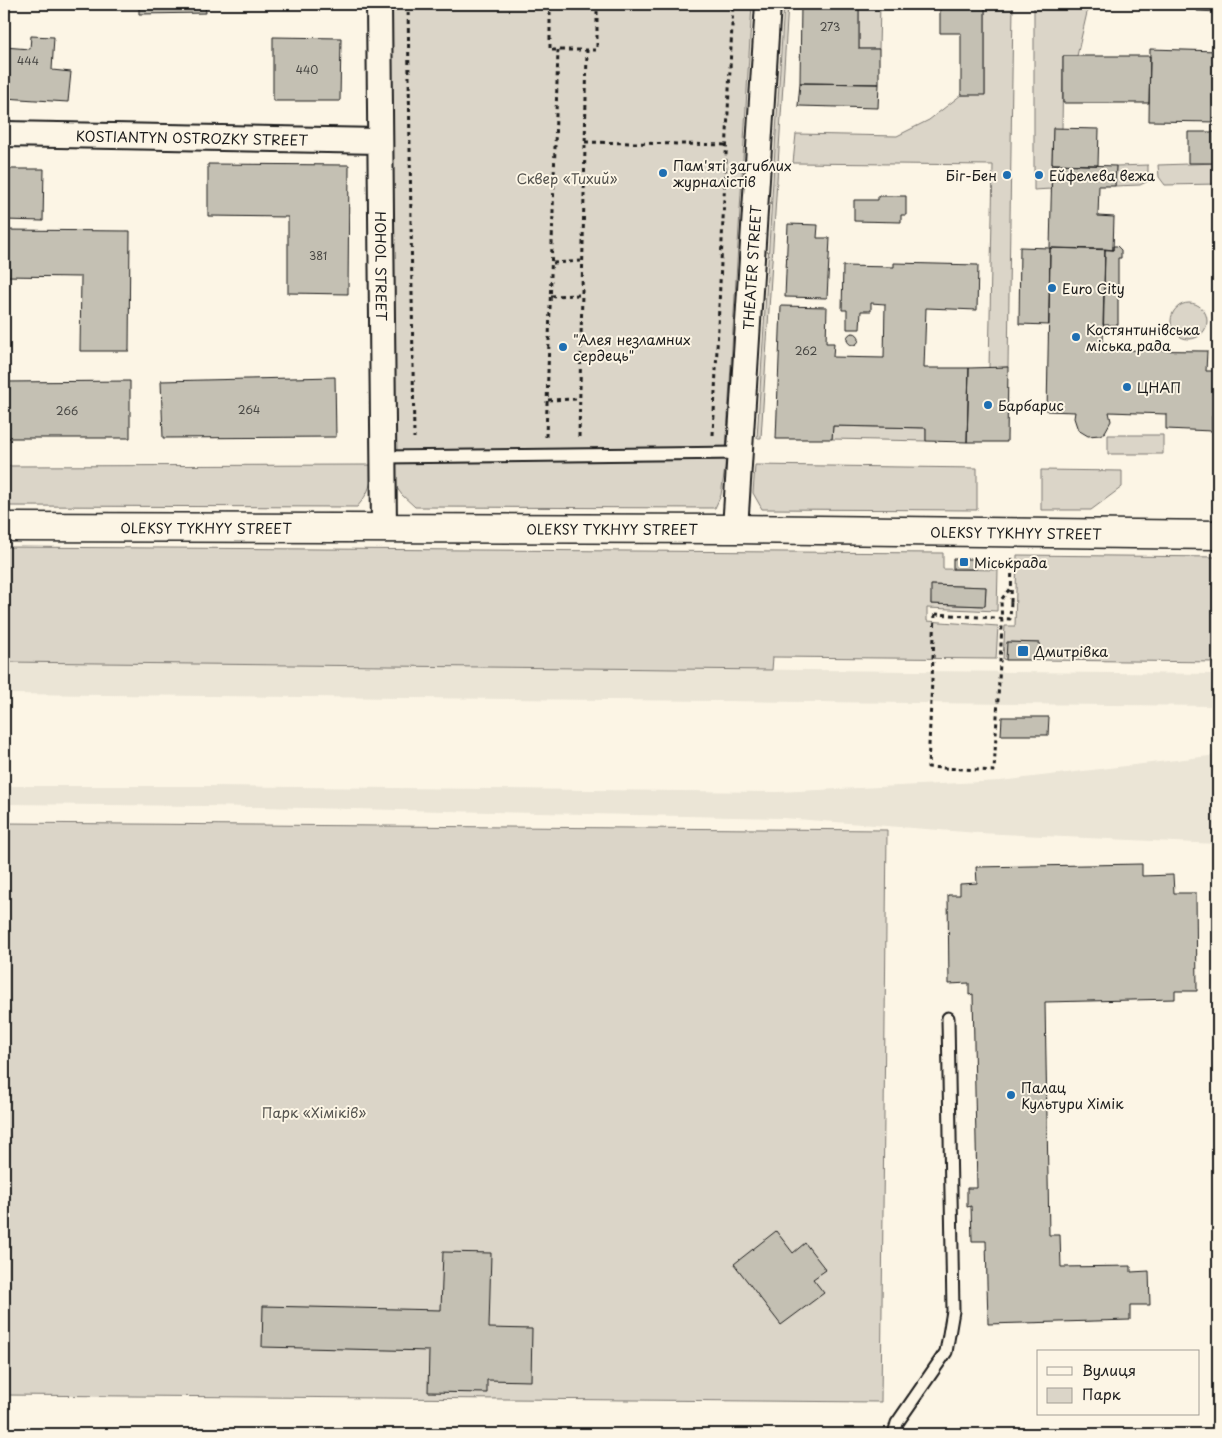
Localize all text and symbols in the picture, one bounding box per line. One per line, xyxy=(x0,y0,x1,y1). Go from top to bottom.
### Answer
house number: 273 xyxy=(820,18,840,35)
house number: 444 xyxy=(17,52,39,69)
house number: 440 xyxy=(296,61,318,78)
street label: KOSTIANTYN OSTROZKY STREET xyxy=(76,125,309,150)
place label: Пам'яті загиблих журналістів xyxy=(673,155,792,192)
place label: Біг-Бен xyxy=(946,165,997,186)
place label: Ейфелева вежа xyxy=(1049,165,1156,186)
marker: Пам'яті загиблих журналістів xyxy=(657,167,669,179)
park label: Сквер «Тихий» xyxy=(516,168,618,189)
marker: Біг-Бен xyxy=(1001,169,1013,181)
marker: Ейфелева вежа xyxy=(1033,169,1045,181)
street label: THEATER STREET xyxy=(737,204,766,331)
street label: HOHOL STREET xyxy=(370,211,393,321)
house number: 381 xyxy=(309,247,327,264)
place label: Euro City xyxy=(1062,278,1125,299)
marker: Euro City xyxy=(1046,282,1058,294)
place label: Костянтинівська міська рада xyxy=(1086,319,1200,356)
place label: "Алея незламних сердець" xyxy=(573,329,691,366)
marker: Костянтинівська міська рада xyxy=(1070,331,1082,343)
marker: "Алея незламних сердець" xyxy=(557,341,569,353)
house number: 262 xyxy=(795,342,817,359)
place label: ЦНАП xyxy=(1137,377,1181,398)
marker: ЦНАП xyxy=(1121,381,1133,393)
place label: Барбарис xyxy=(998,395,1064,416)
marker: Барбарис xyxy=(982,399,994,411)
house number: 264 xyxy=(238,401,260,418)
house number: 266 xyxy=(56,402,78,419)
street label: OLEKSY TYKHYY STREET xyxy=(120,517,292,538)
street label: OLEKSY TYKHYY STREET xyxy=(526,518,698,539)
street label: OLEKSY TYKHYY STREET xyxy=(930,521,1102,544)
place label: Міськрада xyxy=(974,552,1048,573)
marker: Міськрада xyxy=(958,556,970,568)
place label: Дмитрівка xyxy=(1033,641,1108,662)
marker: Дмитрівка xyxy=(1016,644,1030,658)
place label: Палац Культури Хімік xyxy=(1021,1077,1124,1114)
marker: Палац Культури Хімік xyxy=(1005,1089,1017,1101)
park label: Парк «Хіміків» xyxy=(262,1102,366,1123)
legend xyxy=(1037,1350,1200,1416)
text: Вулиця xyxy=(1082,1358,1136,1381)
text: Парк xyxy=(1082,1382,1121,1405)

